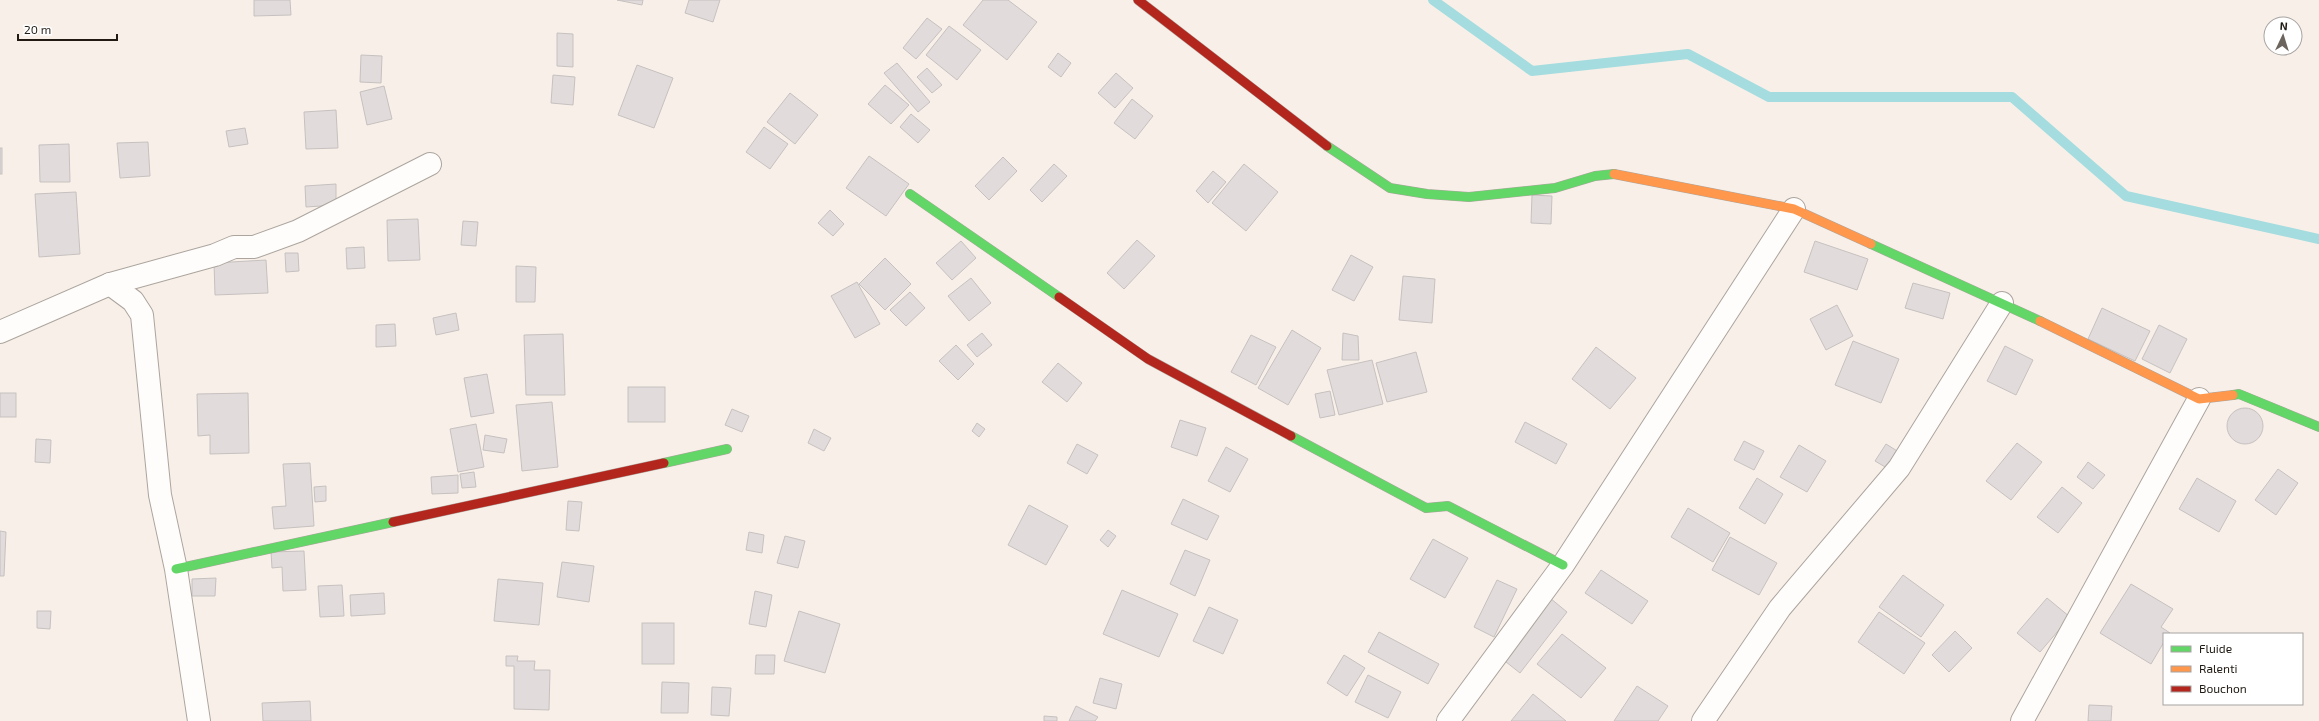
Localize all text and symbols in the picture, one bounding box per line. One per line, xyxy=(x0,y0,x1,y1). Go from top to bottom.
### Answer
scale bar xyxy=(18,16,117,42)
north arrow xyxy=(2263,16,2303,56)
text: N xyxy=(2279,19,2288,32)
text: 20 m xyxy=(24,22,51,36)
legend xyxy=(2163,633,2303,705)
text: Fluide xyxy=(2199,641,2232,655)
text: Ralenti xyxy=(2199,661,2238,675)
text: Bouchon xyxy=(2199,681,2247,695)

